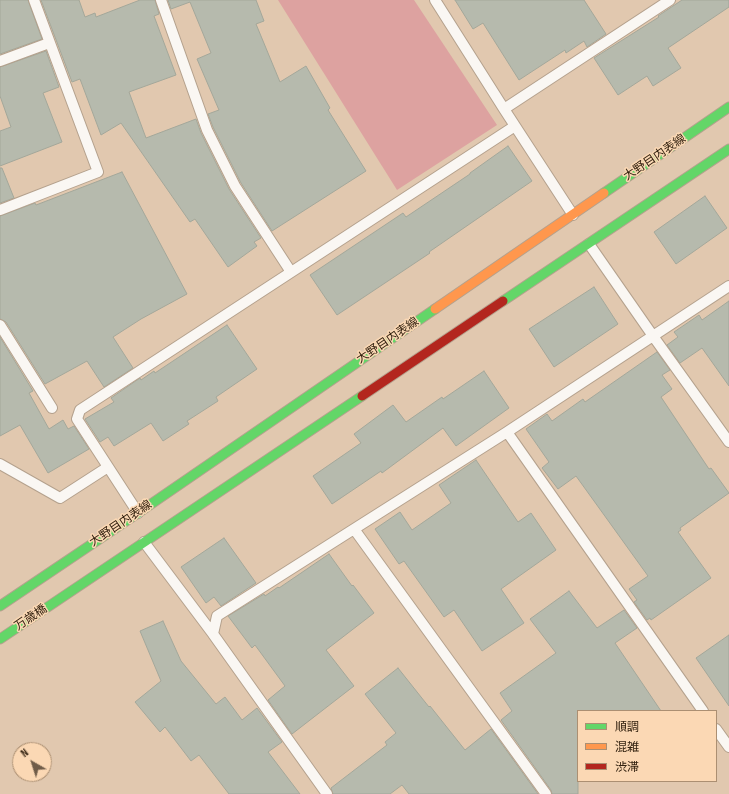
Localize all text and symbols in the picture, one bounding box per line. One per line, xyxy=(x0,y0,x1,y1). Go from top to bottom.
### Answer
street label: 大野目内表線 xyxy=(621,132,689,184)
street label: 大野目内表線 xyxy=(354,315,422,367)
street label: 大野目内表線 xyxy=(87,498,155,550)
street label: 万歳橋 xyxy=(12,602,50,634)
legend xyxy=(577,710,717,782)
text: 順調 xyxy=(615,720,639,735)
text: 混雑 xyxy=(615,740,639,755)
north arrow xyxy=(12,742,52,782)
text: N xyxy=(18,746,31,760)
text: 渋滞 xyxy=(615,760,639,775)

